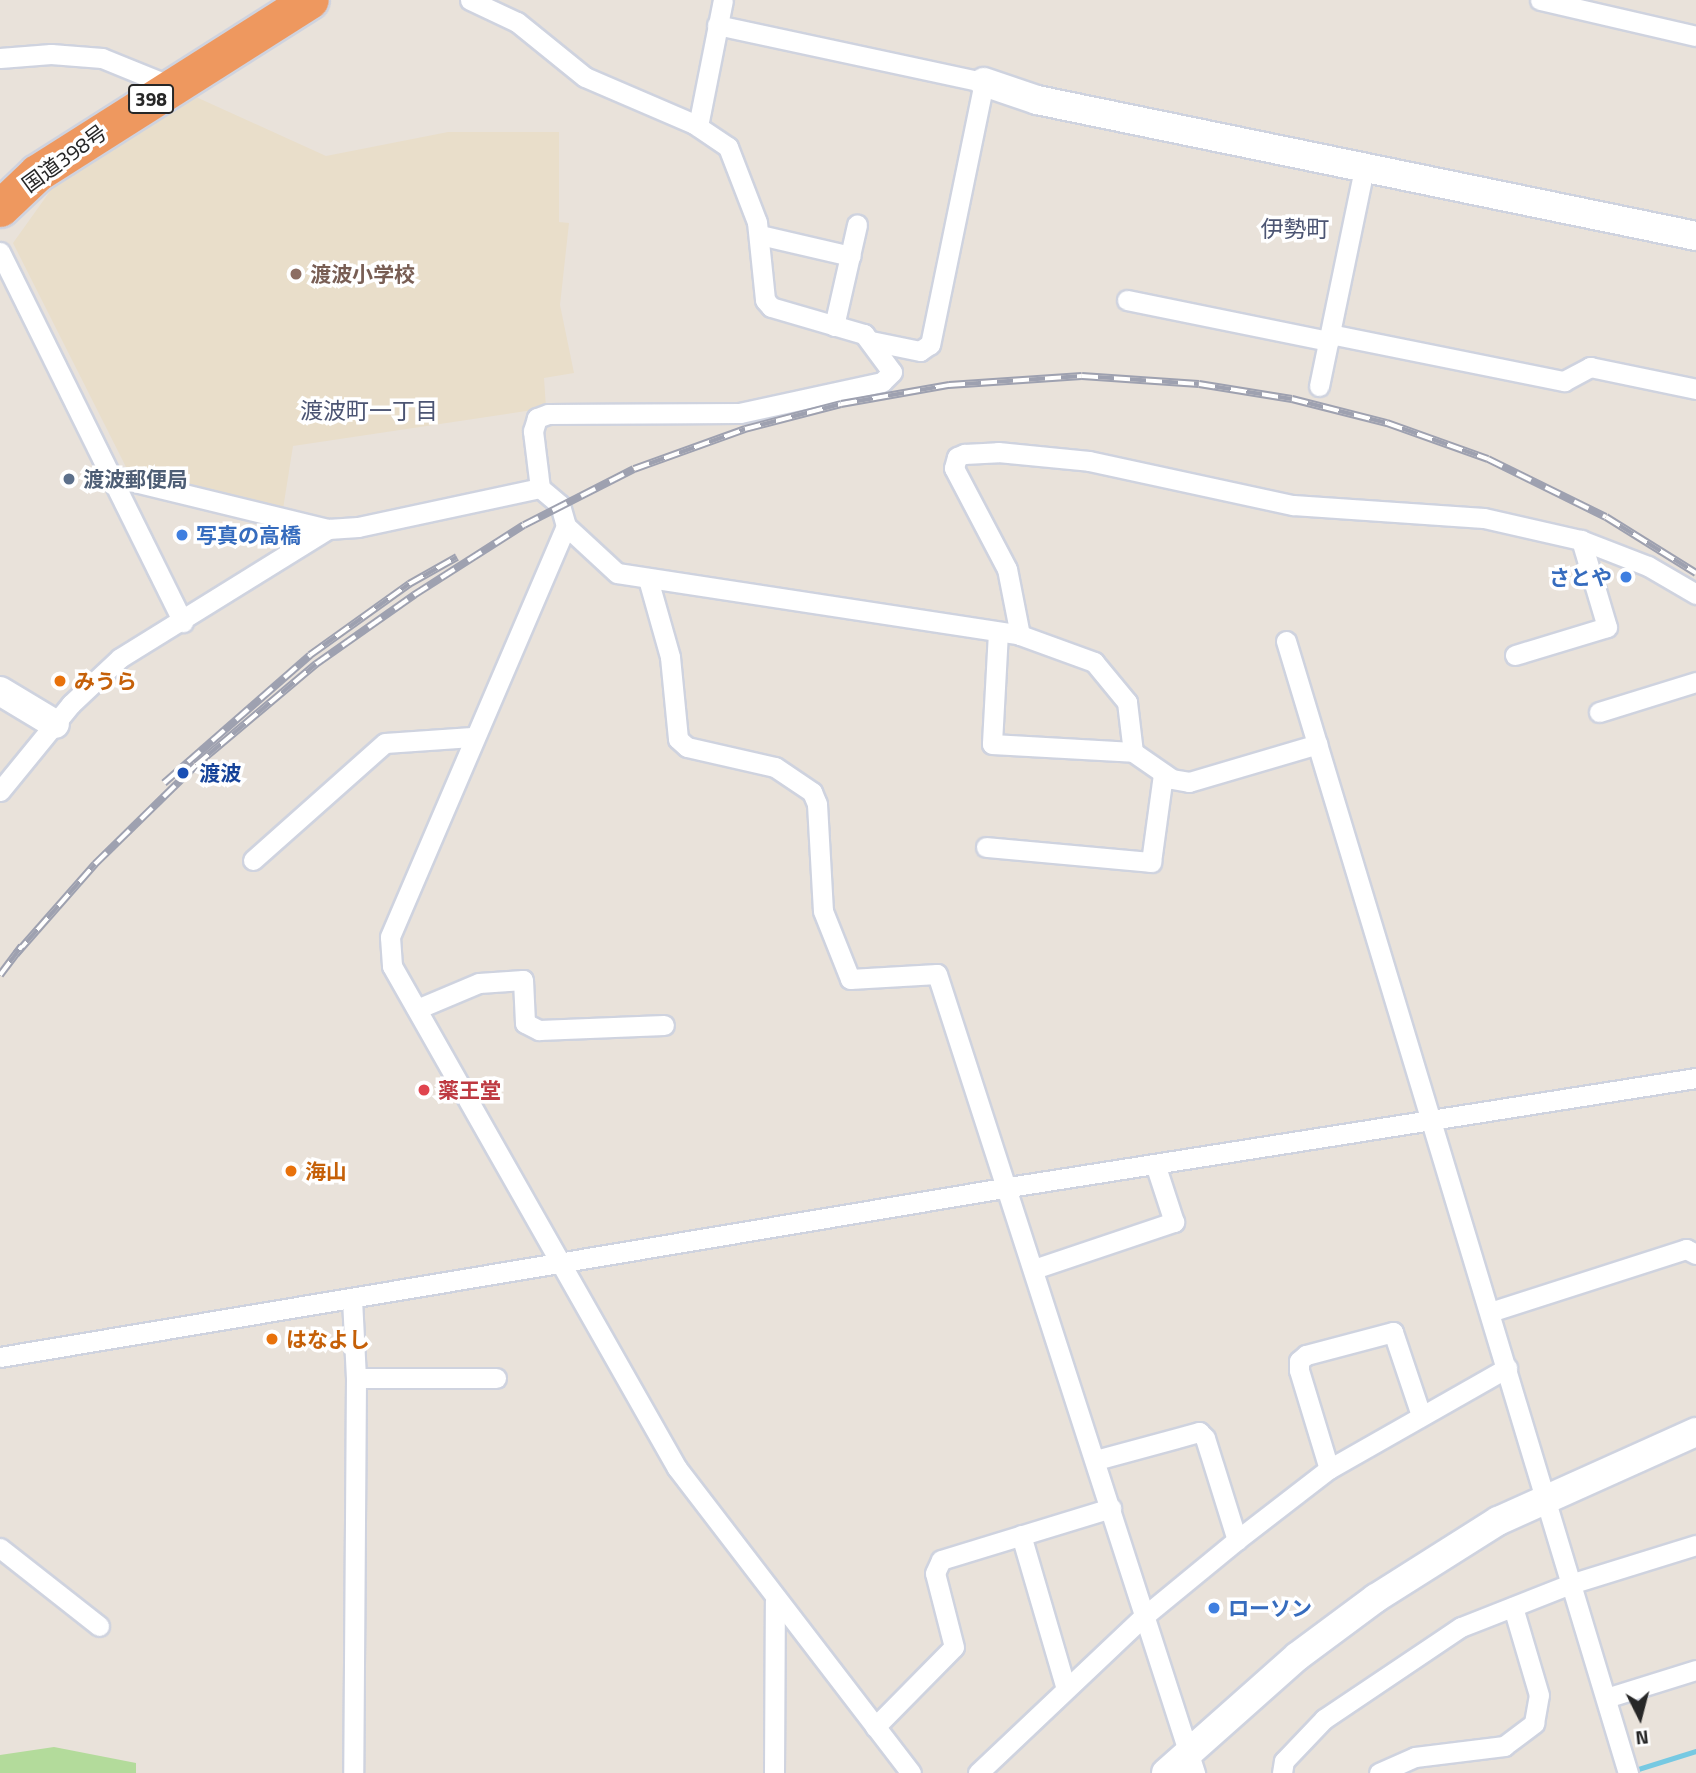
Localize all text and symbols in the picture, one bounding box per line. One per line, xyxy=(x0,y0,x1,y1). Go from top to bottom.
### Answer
road number: 398 xyxy=(127,83,176,114)
street label: 国道398号 xyxy=(17,119,111,197)
district label: 伊勢町 xyxy=(1261,215,1329,243)
place label: 渡波小学校 xyxy=(310,261,415,287)
marker: 渡波小学校 xyxy=(288,266,304,282)
district label: 渡波町一丁目 xyxy=(300,397,438,425)
place label: 渡波郵便局 xyxy=(83,466,188,492)
marker: 渡波郵便局 xyxy=(61,471,77,487)
place label: 写真の高橋 xyxy=(196,522,301,548)
marker: 写真の高橋 xyxy=(174,527,190,543)
place label: さとや xyxy=(1549,564,1612,590)
marker: さとや xyxy=(1618,569,1634,585)
place label: みうら xyxy=(74,668,137,694)
marker: みうら xyxy=(52,673,68,689)
place label: 渡波 xyxy=(199,760,241,786)
marker: 渡波 xyxy=(173,763,193,783)
place label: 薬王堂 xyxy=(438,1077,501,1103)
marker: 薬王堂 xyxy=(416,1082,432,1098)
place label: 海山 xyxy=(305,1158,347,1184)
marker: 海山 xyxy=(283,1163,299,1179)
place label: はなよし xyxy=(286,1326,370,1352)
marker: はなよし xyxy=(264,1331,280,1347)
place label: ローソン xyxy=(1228,1595,1312,1621)
marker: ローソン xyxy=(1206,1600,1222,1616)
north arrow xyxy=(1605,1682,1675,1752)
text: N xyxy=(1634,1723,1650,1753)

